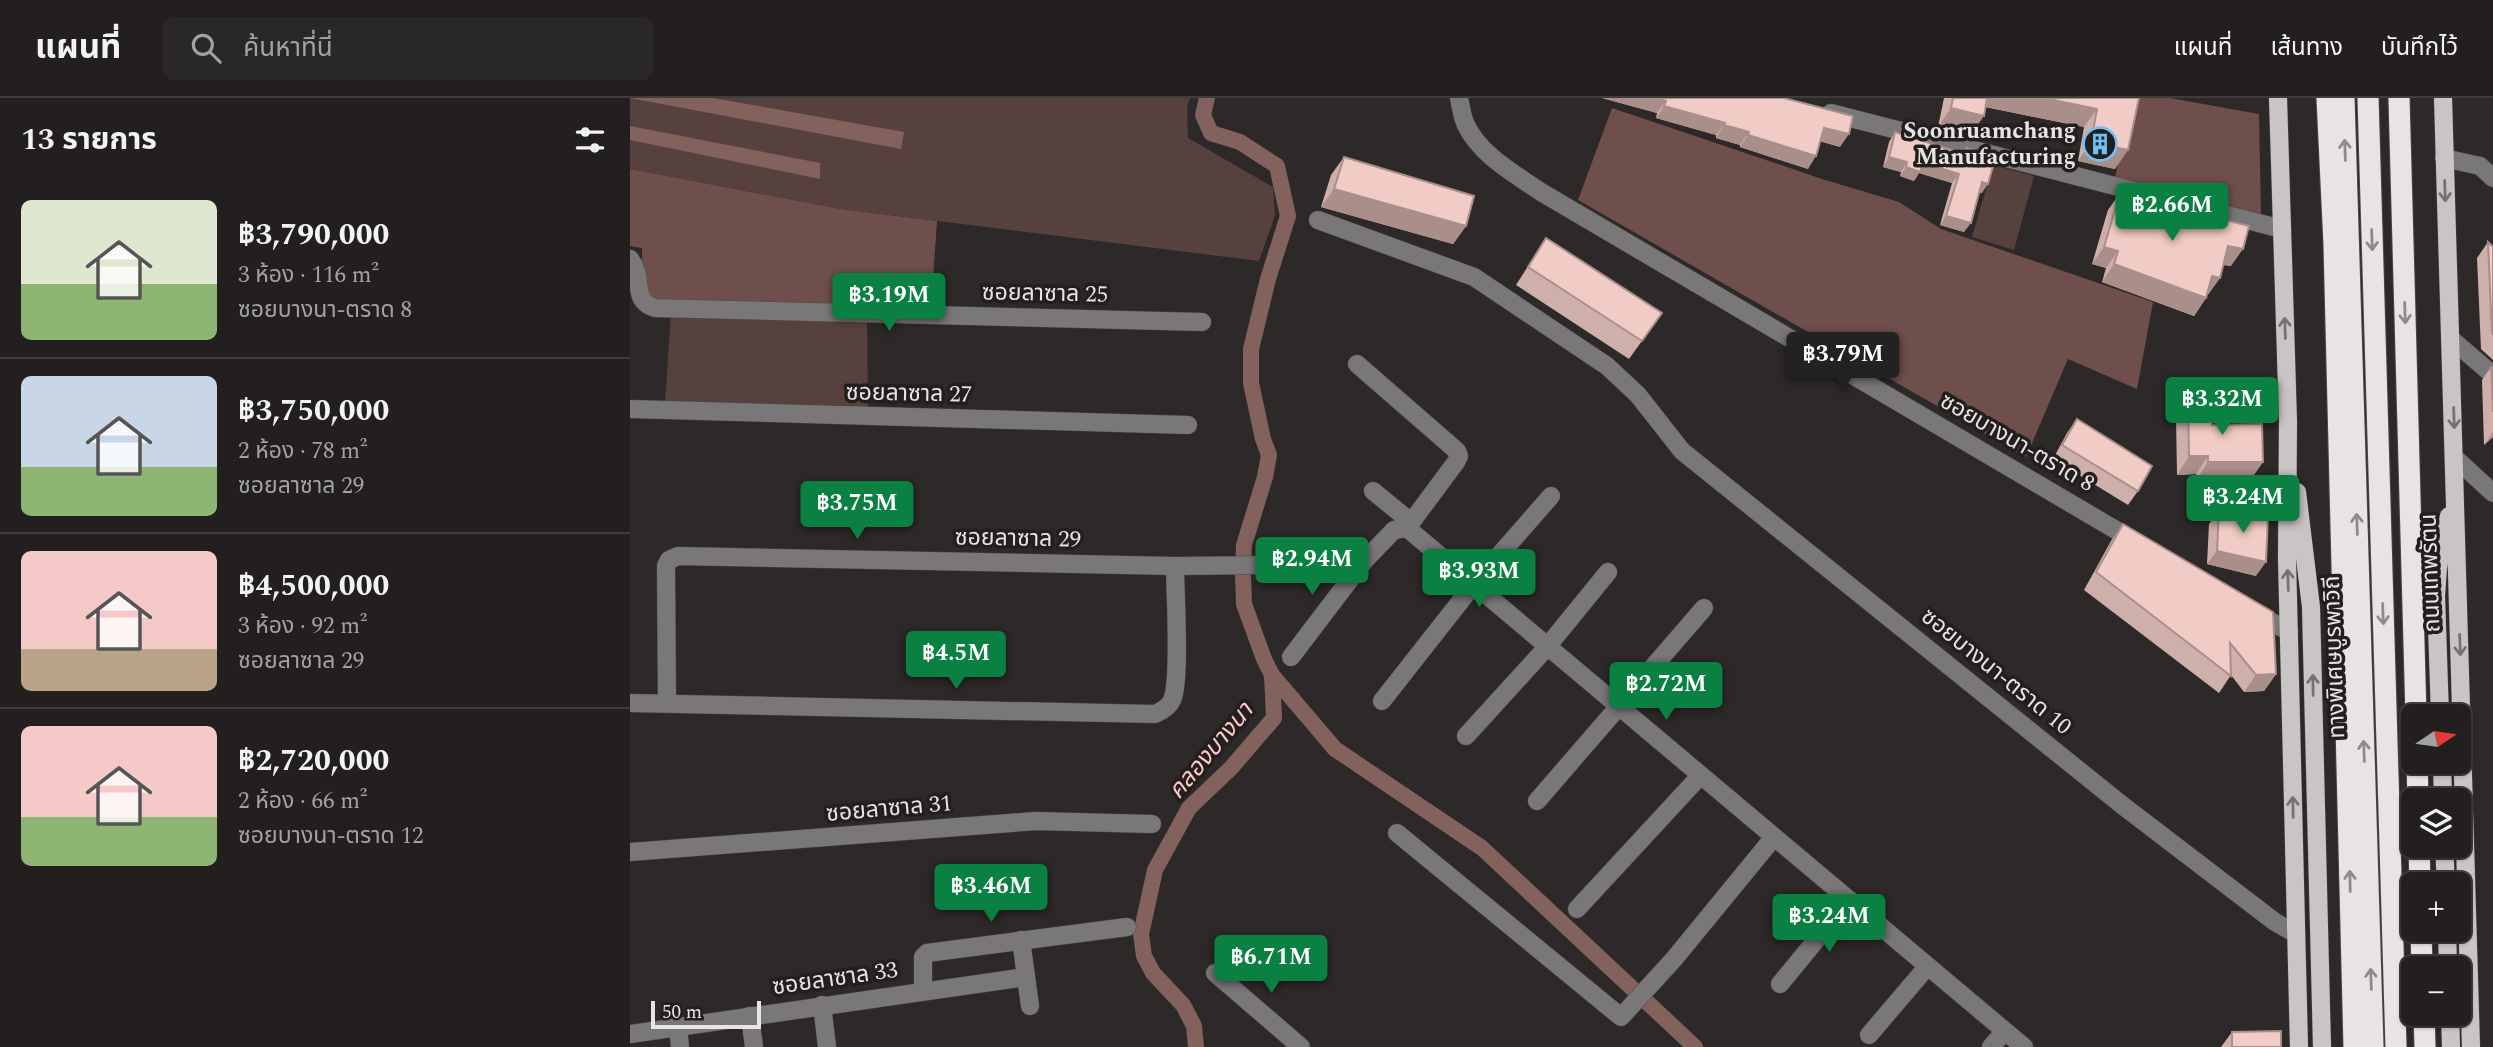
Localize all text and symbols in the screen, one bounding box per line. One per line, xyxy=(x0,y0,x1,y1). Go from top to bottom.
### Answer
search box xyxy=(163,17,653,80)
text: แผนที่ xyxy=(35,23,121,73)
text: ค้นหาที่นี่ xyxy=(243,28,333,68)
icon: search xyxy=(187,29,225,67)
text: แผนที่ xyxy=(2174,30,2232,66)
text: เส้นทาง xyxy=(2270,30,2343,66)
text: บันทึกไว้ xyxy=(2381,30,2458,66)
place label: Soonruamchang Manufacturing xyxy=(1903,114,2076,175)
text: 13 รายการ xyxy=(21,117,157,163)
icon: filters xyxy=(571,121,609,159)
building icon: Soonruamchang Manufacturing xyxy=(2081,125,2119,163)
one-way arrow xyxy=(2339,138,2352,161)
one-way arrow xyxy=(2439,179,2452,202)
pin: ฿2.66M xyxy=(2115,184,2229,243)
text: ฿2.66M xyxy=(2131,188,2213,223)
text: ฿3,790,000 xyxy=(238,212,389,258)
icon: home xyxy=(77,228,161,312)
one-way arrow xyxy=(2366,228,2379,251)
text: 3 ห้อง · 116 m² xyxy=(238,258,379,293)
pin: ฿3.19M xyxy=(832,274,946,333)
street label: ซอยลาซาล 25 xyxy=(982,275,1108,313)
text: ฿3.19M xyxy=(848,278,930,313)
text: ซอยบางนา-ตราด 8 xyxy=(238,293,412,328)
one-way arrow xyxy=(2398,301,2412,324)
one-way arrow xyxy=(2278,317,2292,340)
pin: ฿3.79M xyxy=(1786,332,1900,392)
text: ฿3.79M xyxy=(1802,337,1884,372)
street label: ซอยลาซาล 27 xyxy=(846,375,972,413)
pin: ฿3.32M xyxy=(2165,378,2279,437)
text: ฿3.32M xyxy=(2181,382,2263,417)
street label: ซอยบางนา-ตราด 8 xyxy=(1933,384,2101,502)
text: ฿3,750,000 xyxy=(238,388,389,434)
icon: home xyxy=(77,404,161,488)
one-way arrow xyxy=(2447,406,2461,429)
text: 2 ห้อง · 78 m² xyxy=(238,434,367,469)
text: ซอยลาซาล 29 xyxy=(238,469,364,504)
pin: ฿3.24M xyxy=(2186,476,2300,535)
text: ฿3.24M xyxy=(2202,480,2284,515)
pin: ฿3.75M xyxy=(800,482,914,541)
text: ฿3.75M xyxy=(816,486,898,521)
one-way arrow xyxy=(2350,513,2363,536)
street label: ถนนเทพรัตน xyxy=(2411,513,2451,633)
street label: ซอยลาซาล 29 xyxy=(955,520,1081,558)
pin: ฿2.94M xyxy=(1255,538,1369,597)
text: ฿2.94M xyxy=(1271,542,1353,577)
pin: ฿3.93M xyxy=(1422,550,1536,609)
text: ฿3.93M xyxy=(1438,554,1520,589)
text: ฿4,500,000 xyxy=(238,563,389,609)
one-way arrow xyxy=(2281,569,2294,592)
street label: ทางพิเศษบูรพาวิถี xyxy=(2315,575,2355,739)
icon: home xyxy=(77,579,161,663)
street label: ซอยบางนา-ตราด 10 xyxy=(1913,600,2079,744)
one-way arrow xyxy=(2377,602,2390,625)
text: 3 ห้อง · 92 m² xyxy=(238,609,367,644)
pin: ฿4.5M xyxy=(907,632,1005,691)
one-way arrow xyxy=(2453,634,2466,657)
text: ฿4.5M xyxy=(922,636,990,671)
text: ซอยลาซาล 29 xyxy=(238,644,364,679)
pin: ฿2.72M xyxy=(1609,662,1723,722)
text: ฿2.72M xyxy=(1625,667,1707,702)
one-way arrow xyxy=(2306,674,2319,697)
water label: คลองบางนา xyxy=(1160,694,1263,807)
north arrow xyxy=(2401,704,2471,774)
map controls xyxy=(2401,704,2471,1026)
text: ฿2,720,000 xyxy=(238,738,389,784)
one-way arrow xyxy=(2357,740,2370,763)
icon: home xyxy=(77,754,161,838)
text: 2 ห้อง · 66 m² xyxy=(238,784,367,819)
street label: ซอยลาซาล 31 xyxy=(825,786,953,832)
button: layers xyxy=(2401,788,2471,858)
one-way arrow xyxy=(2286,796,2300,819)
text: ซอยบางนา-ตราด 12 xyxy=(238,819,423,854)
pin: ฿3.46M xyxy=(934,864,1048,924)
text: ฿3.46M xyxy=(950,869,1032,904)
one-way arrow xyxy=(2343,870,2357,893)
button: + xyxy=(2401,872,2471,942)
pin: ฿3.24M xyxy=(1772,894,1886,954)
text: ฿3.24M xyxy=(1788,899,1870,934)
pin: ฿6.71M xyxy=(1214,936,1328,995)
text: ฿6.71M xyxy=(1230,940,1312,975)
street label: ซอยลาซาล 33 xyxy=(770,953,900,1005)
button: − xyxy=(2401,956,2471,1026)
one-way arrow xyxy=(2364,968,2377,991)
scale bar xyxy=(651,998,761,1030)
text: 50 m xyxy=(662,998,702,1027)

